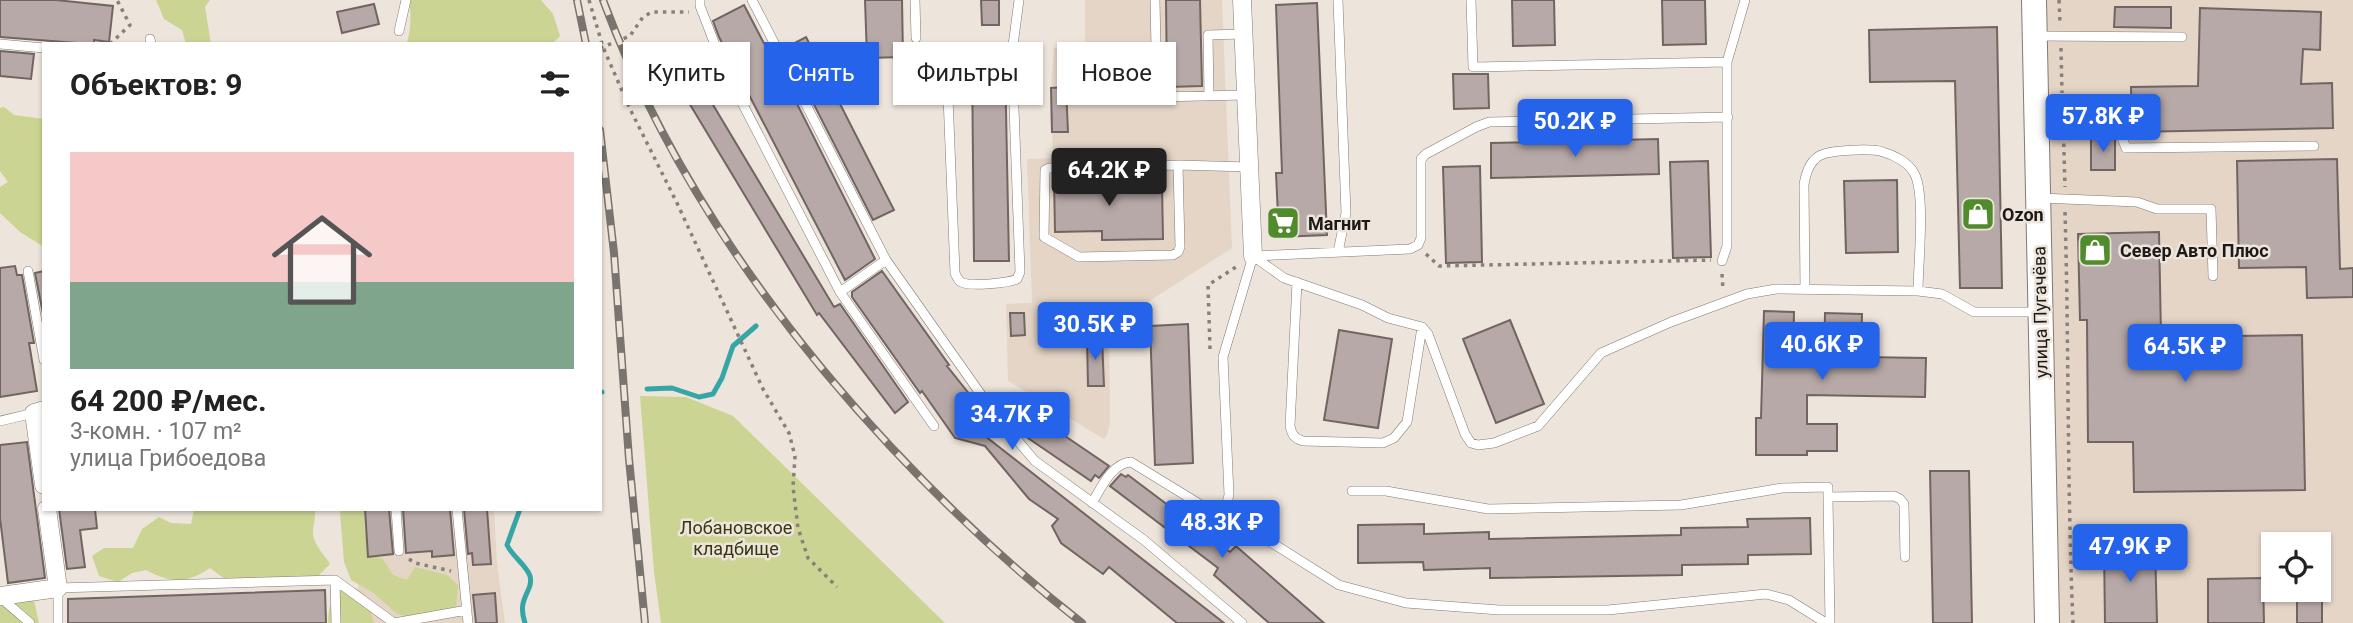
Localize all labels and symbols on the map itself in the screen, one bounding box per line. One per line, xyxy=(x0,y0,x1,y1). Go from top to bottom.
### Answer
pin: 57.8K ₽ xyxy=(2038,94,2168,154)
pin: 50.2K ₽ xyxy=(1510,100,1640,159)
pin: 64.2K ₽ xyxy=(1044,148,1174,208)
shop icon: Ozon xyxy=(1959,195,1997,233)
supermarket icon: Магнит xyxy=(1264,204,1302,242)
place label: Ozon xyxy=(2002,204,2044,225)
place label: Магнит xyxy=(1308,213,1371,234)
shop icon: Север Авто Плюс xyxy=(2076,231,2114,269)
place label: Север Авто Плюс xyxy=(2120,240,2269,261)
street label: улица Пугачёва xyxy=(2028,246,2052,378)
pin: 30.5K ₽ xyxy=(1030,302,1160,362)
pin: 40.6K ₽ xyxy=(1757,322,1887,382)
pin: 64.5K ₽ xyxy=(2120,324,2250,384)
pin: 34.7K ₽ xyxy=(947,392,1077,452)
pin: 48.3K ₽ xyxy=(1157,500,1287,560)
park label: Лобановское кладбище xyxy=(680,517,792,559)
pin: 47.9K ₽ xyxy=(2065,524,2195,584)

